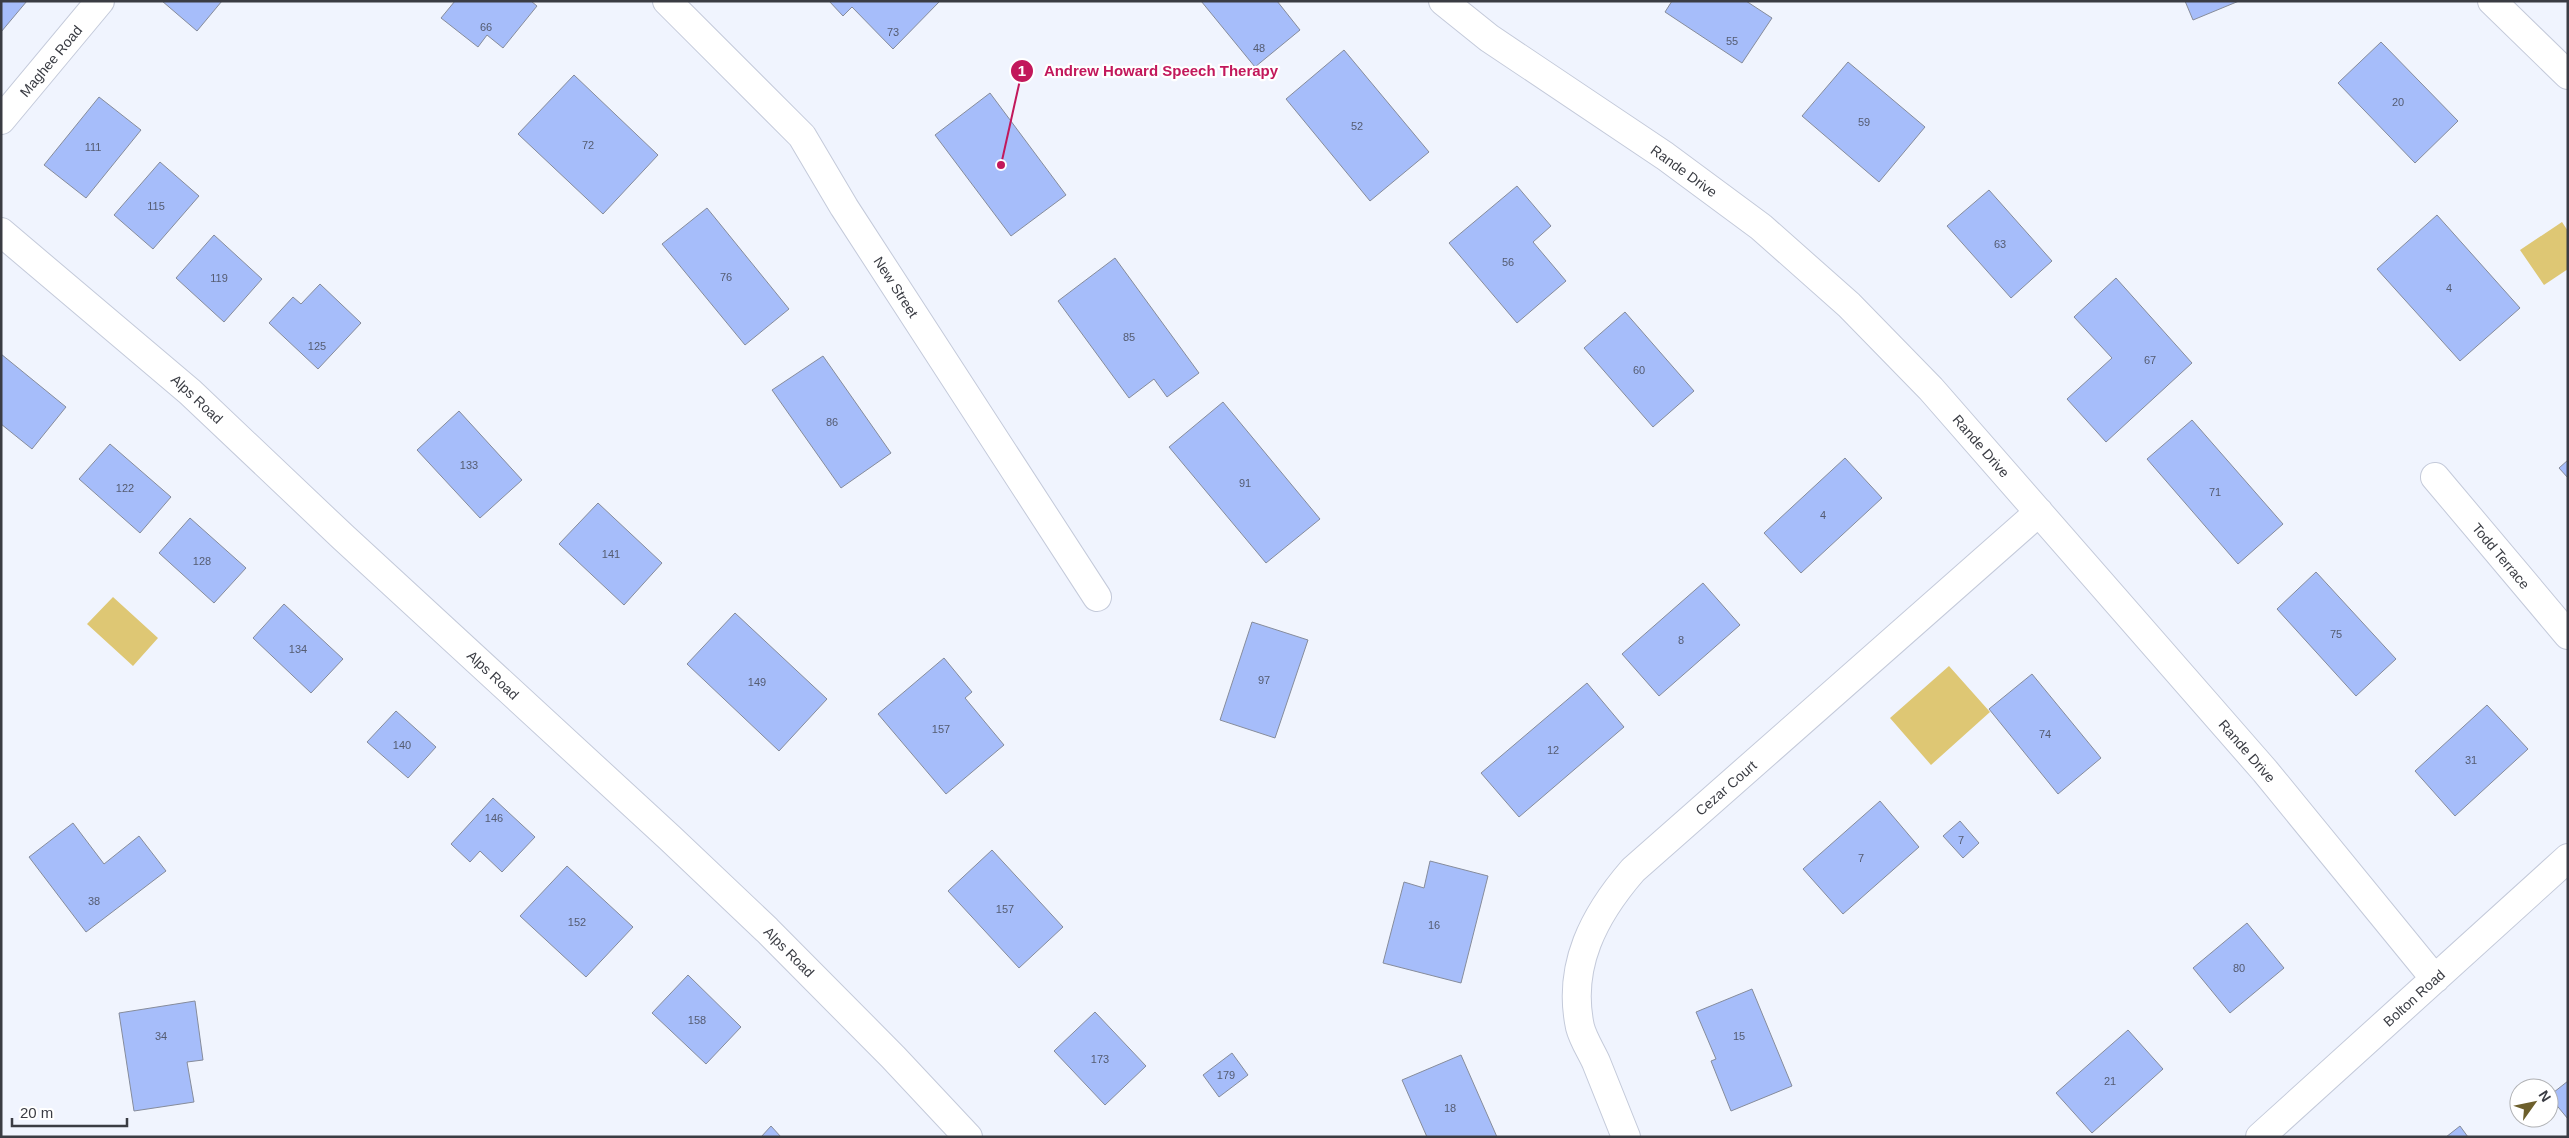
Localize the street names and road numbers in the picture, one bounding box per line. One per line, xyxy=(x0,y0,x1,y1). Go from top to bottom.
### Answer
street label: Maghee Road xyxy=(17,22,85,100)
street label: Rande Drive xyxy=(1648,142,1720,200)
street label: New Street xyxy=(870,254,922,320)
street label: Alps Road xyxy=(168,371,226,427)
street label: Rande Drive xyxy=(1949,411,2013,481)
street label: Todd Terrace xyxy=(2469,520,2533,592)
street label: Alps Road xyxy=(464,647,522,703)
street label: Rande Drive xyxy=(2215,716,2279,786)
street label: Cezar Court xyxy=(1692,757,1760,819)
street label: Alps Road xyxy=(761,924,817,980)
street label: Bolton Road xyxy=(2380,966,2448,1030)

